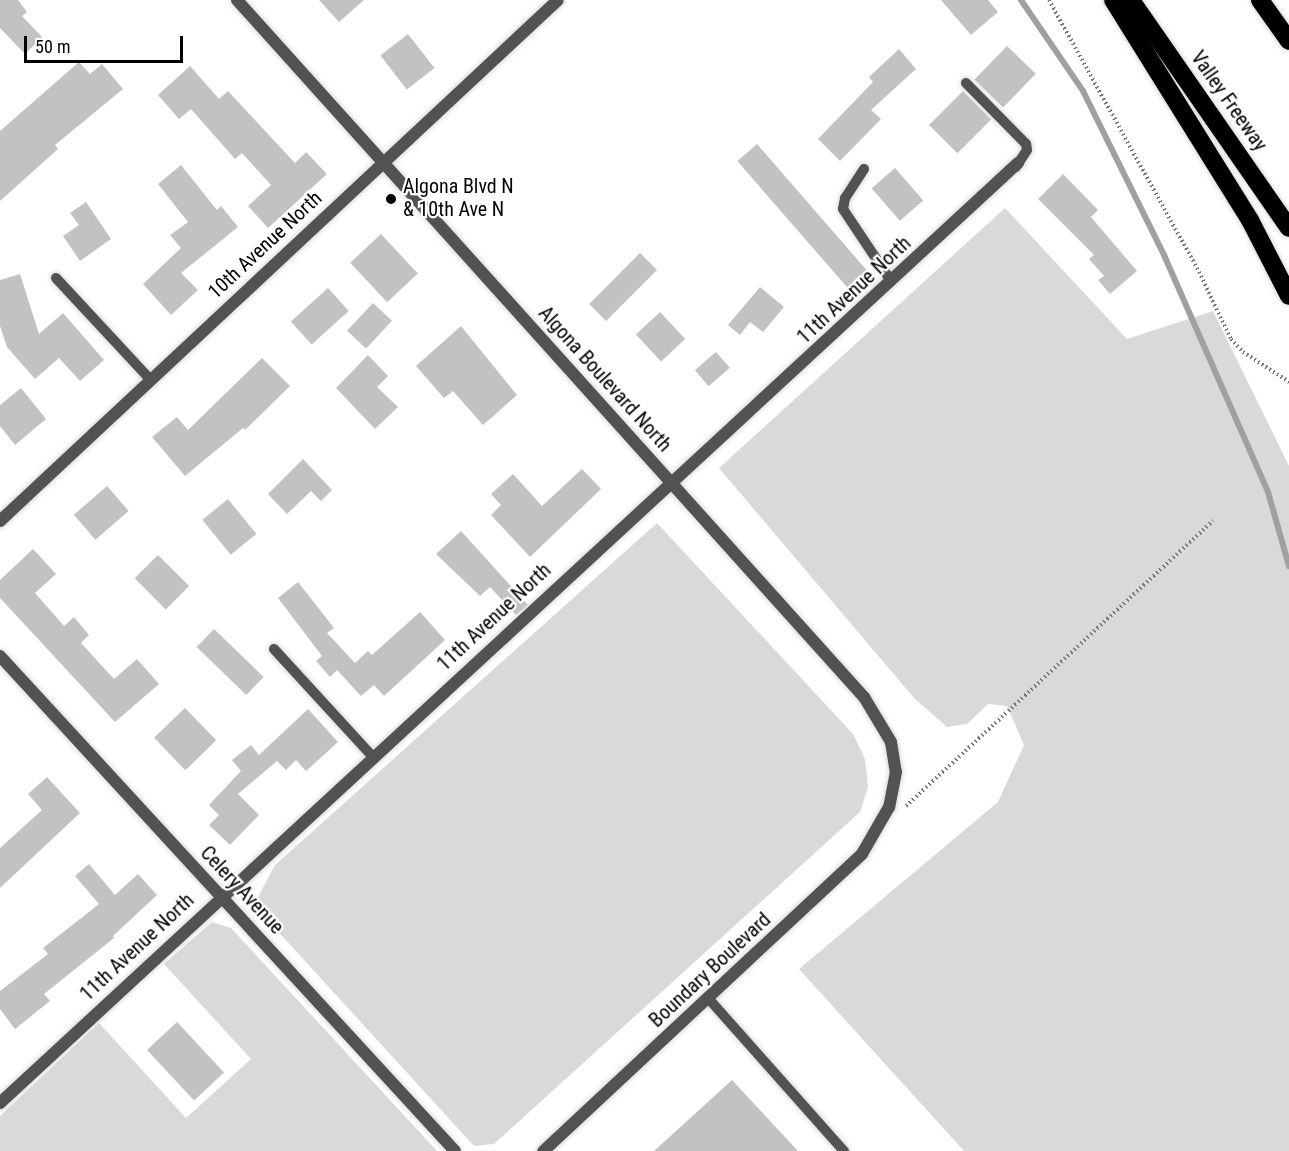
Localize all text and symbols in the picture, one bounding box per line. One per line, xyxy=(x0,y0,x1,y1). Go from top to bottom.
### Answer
scale bar xyxy=(27,24,186,62)
text: 50 m xyxy=(35,36,70,57)
street label: Valley Freeway xyxy=(1186,46,1272,156)
place label: Algona Blvd N & 10th Ave N xyxy=(403,175,514,222)
street label: 10th Avenue North xyxy=(203,186,327,304)
marker: Algona Blvd N & 10th Ave N xyxy=(384,192,398,206)
street label: 11th Avenue North xyxy=(792,231,916,349)
street label: Algona Boulevard North xyxy=(533,301,677,457)
street label: 11th Avenue North xyxy=(432,558,556,676)
street label: Celery Avenue xyxy=(195,841,289,939)
street label: 11th Avenue North xyxy=(75,888,199,1006)
street label: Boundary Boulevard xyxy=(644,908,776,1032)

